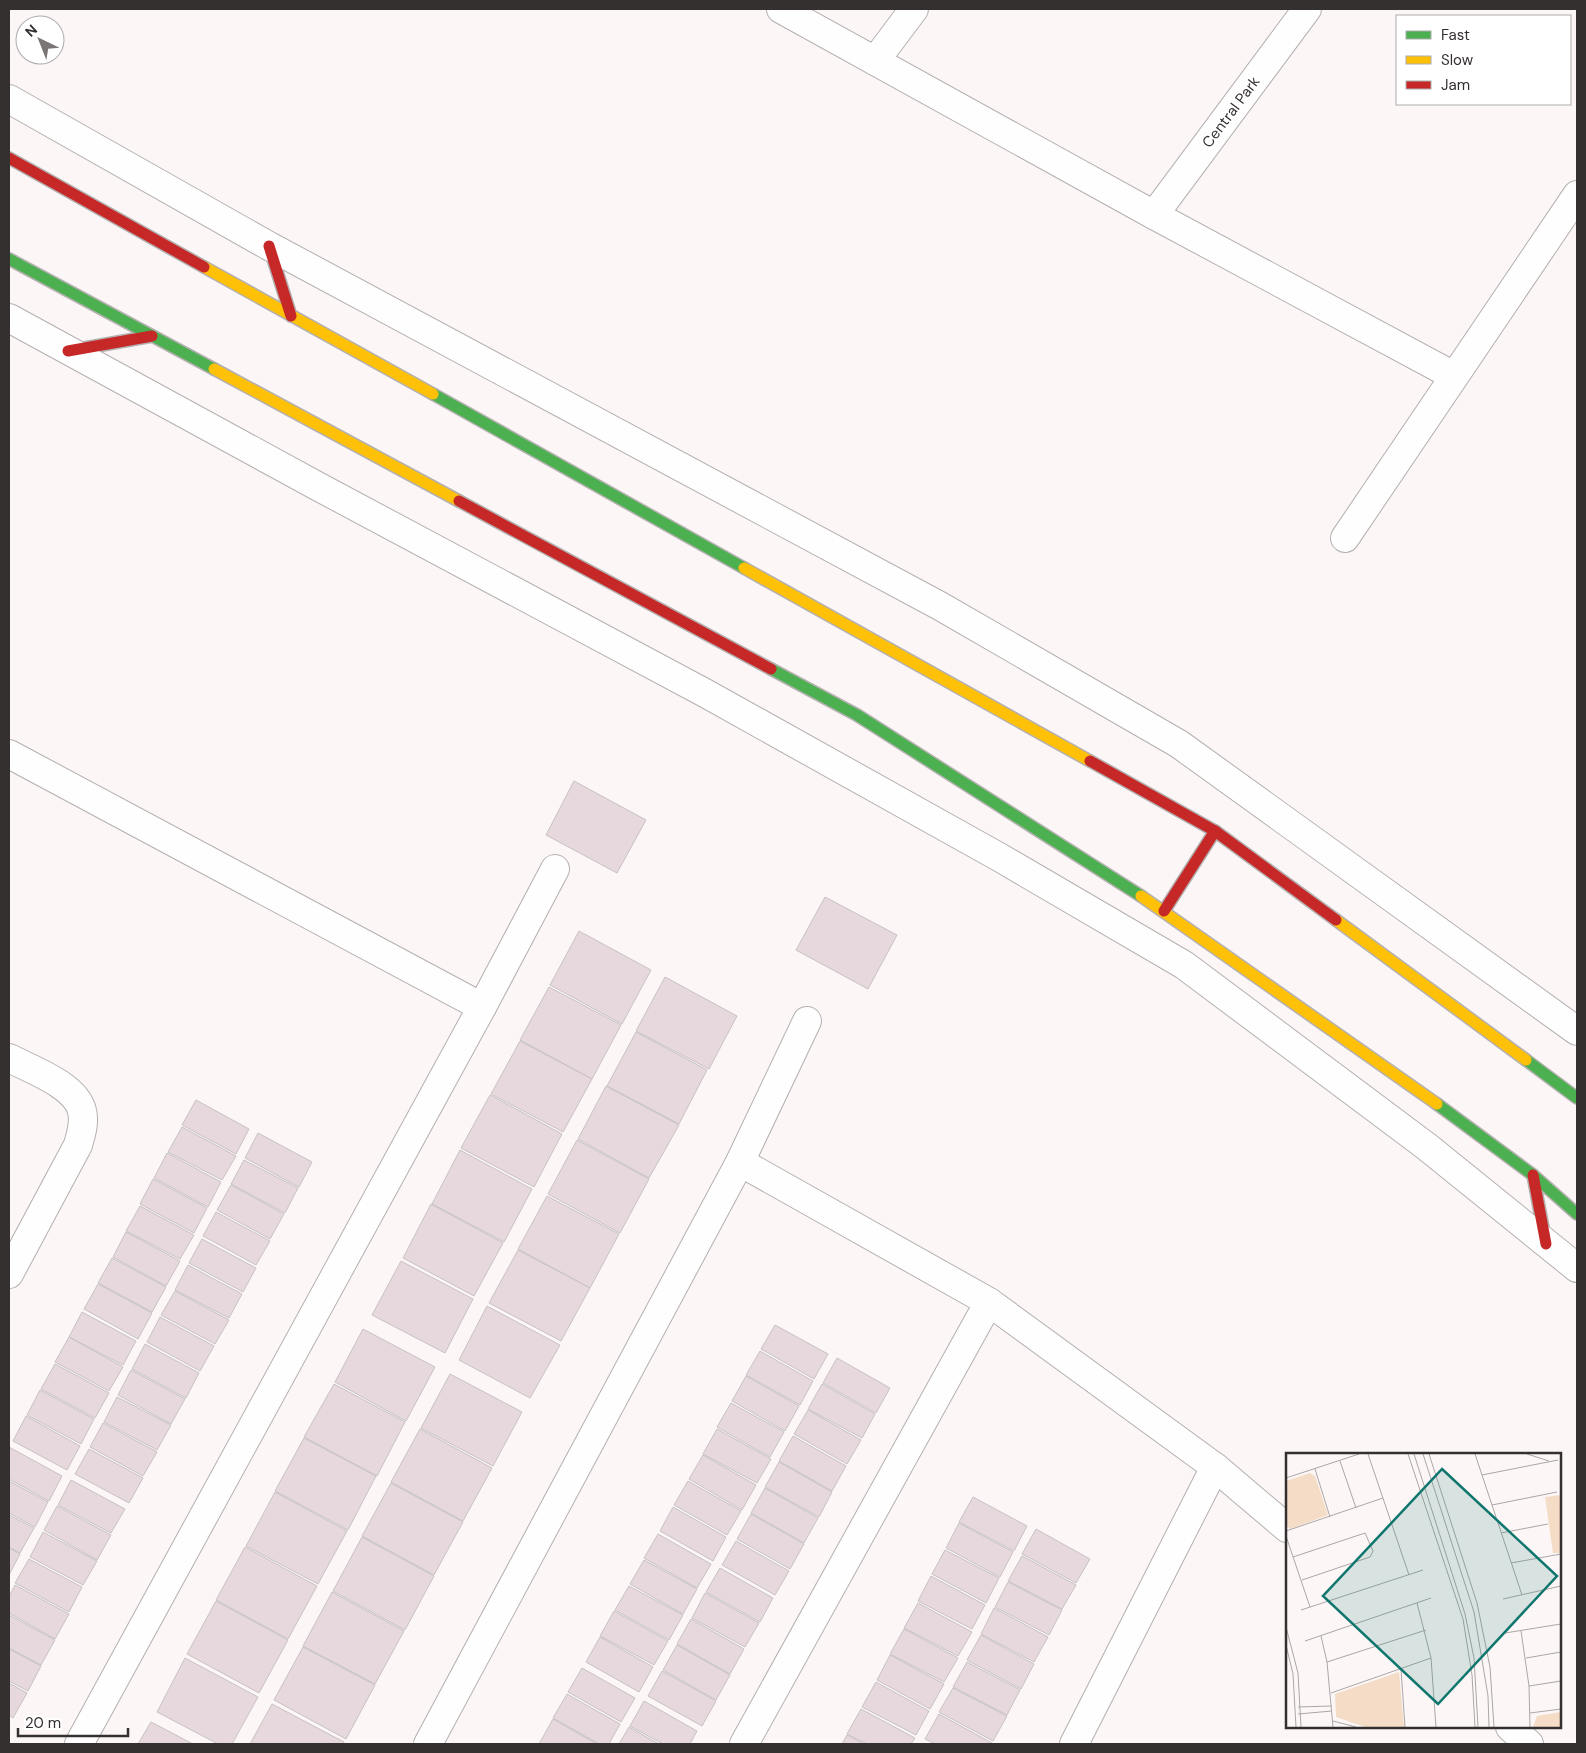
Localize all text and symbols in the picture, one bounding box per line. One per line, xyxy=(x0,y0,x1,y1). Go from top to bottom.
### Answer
north arrow xyxy=(15,15,65,65)
legend xyxy=(1396,15,1571,105)
text: N xyxy=(21,20,41,41)
text: Fast xyxy=(1441,25,1470,45)
text: Slow xyxy=(1441,50,1474,70)
street label: Central Park xyxy=(1198,72,1265,152)
text: Jam xyxy=(1441,75,1470,95)
inset map xyxy=(1286,1453,1561,1728)
scale bar xyxy=(18,1706,128,1738)
text: 20 m xyxy=(25,1713,61,1733)

